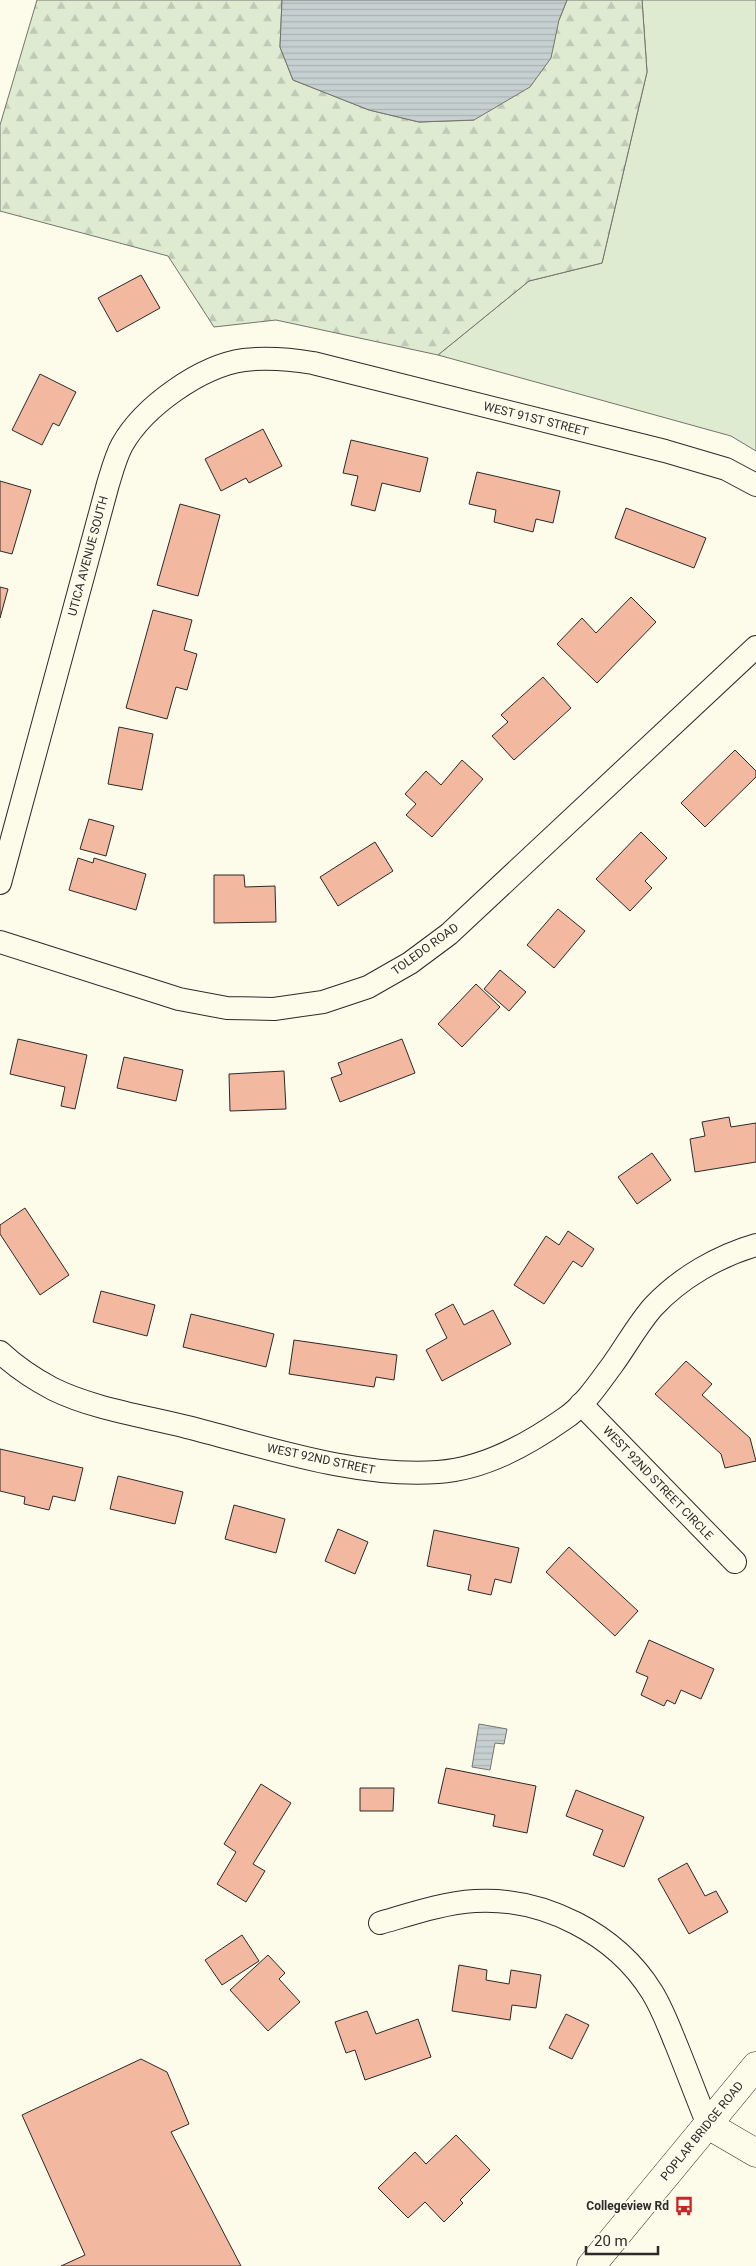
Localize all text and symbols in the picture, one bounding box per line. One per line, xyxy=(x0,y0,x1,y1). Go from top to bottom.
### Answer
street label: WEST 91ST STREET xyxy=(482,399,590,439)
street label: UTICA AVENUE SOUTH xyxy=(65,494,111,618)
street label: TOLEDO ROAD xyxy=(389,920,461,978)
street label: WEST 92ND STREET CIRCLE xyxy=(600,1423,716,1543)
street label: WEST 92ND STREET xyxy=(266,1441,376,1477)
street label: POPLAR BRIDGE ROAD xyxy=(658,2079,746,2183)
bus stop icon: Collegeview Rd xyxy=(673,2195,695,2217)
place label: Collegeview Rd xyxy=(586,2199,669,2213)
scale bar xyxy=(586,2224,658,2256)
text: 20 m xyxy=(594,2232,628,2250)

